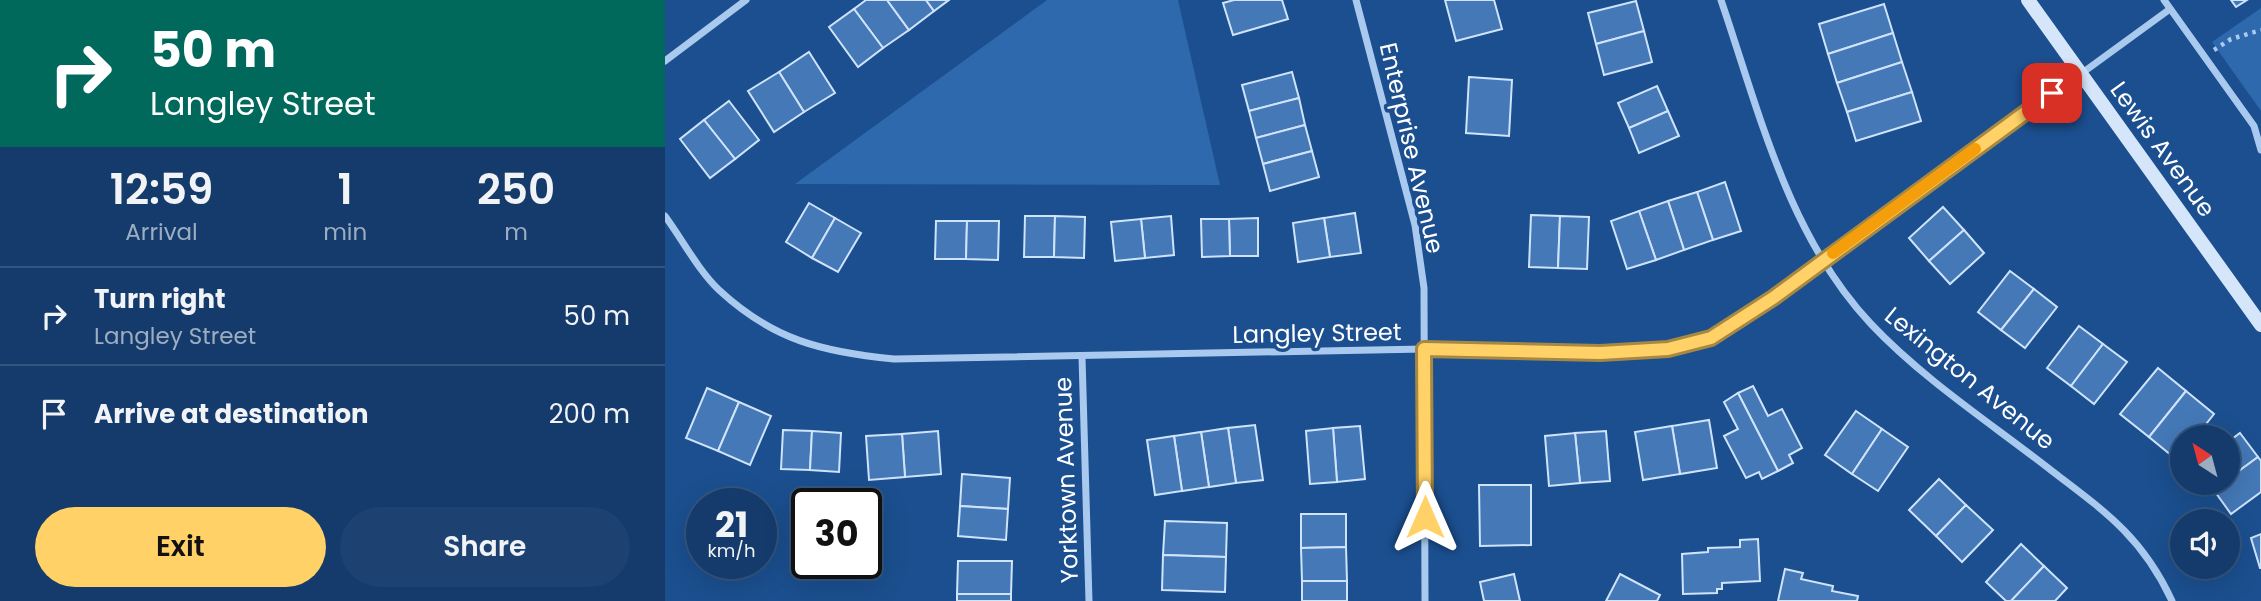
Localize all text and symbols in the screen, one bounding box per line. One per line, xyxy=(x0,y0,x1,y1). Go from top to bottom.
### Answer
text: 50 m xyxy=(150,16,276,84)
icon: right xyxy=(35,28,126,119)
street label: Enterprise Avenue xyxy=(1372,39,1452,257)
pin xyxy=(2022,63,2082,123)
icon: arrive xyxy=(2033,74,2071,112)
street label: Lewis Avenue xyxy=(2103,75,2223,223)
text: Langley Street xyxy=(150,81,376,126)
text: 12:59 xyxy=(110,160,213,219)
text: 1 xyxy=(338,160,353,219)
text: 250 xyxy=(477,160,555,219)
text: Arrival xyxy=(125,216,198,248)
text: min xyxy=(323,216,367,248)
text: m xyxy=(504,216,528,248)
text: Turn right xyxy=(94,281,226,317)
icon: right xyxy=(35,297,73,335)
text: 50 m xyxy=(564,298,630,334)
street label: Lexington Avenue xyxy=(1878,299,2062,457)
street label: Langley Street xyxy=(1232,315,1402,351)
text: Langley Street xyxy=(94,320,256,352)
street label: Yorktown Avenue xyxy=(1046,376,1086,584)
icon: arrive xyxy=(35,395,73,433)
text: Arrive at destination xyxy=(94,396,369,432)
text: 200 m xyxy=(549,396,630,432)
north arrow xyxy=(2170,425,2240,495)
map controls xyxy=(2170,425,2240,579)
position arrow xyxy=(1388,480,1462,554)
speed limit sign: 30 xyxy=(791,488,882,579)
text: 21 xyxy=(715,500,748,549)
button: Exit xyxy=(35,507,326,587)
button: Share xyxy=(340,507,630,587)
button: sound xyxy=(2170,509,2240,579)
text: km/h xyxy=(708,538,755,563)

